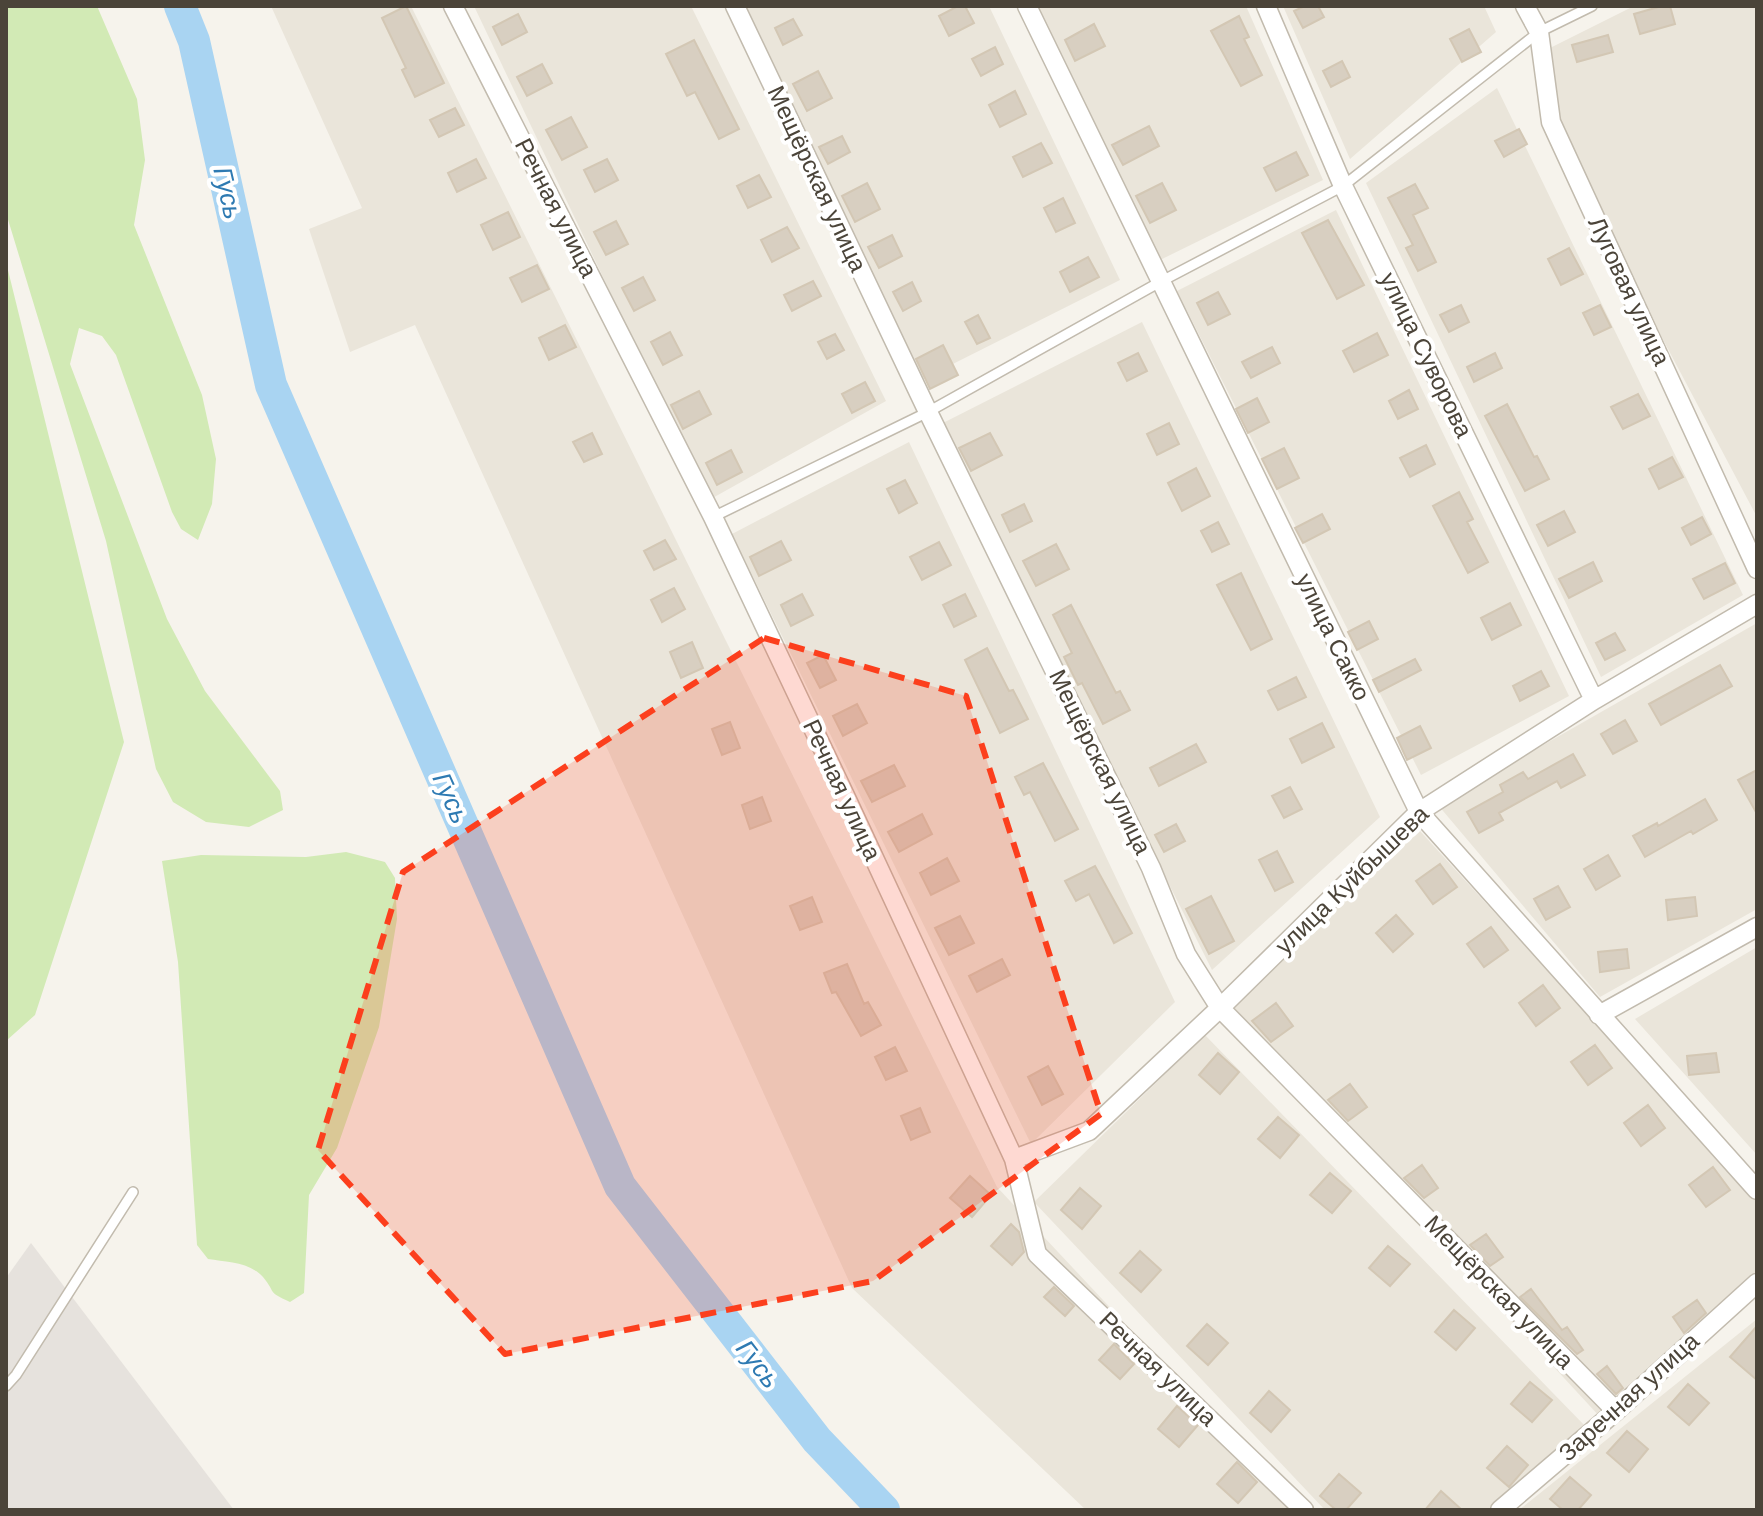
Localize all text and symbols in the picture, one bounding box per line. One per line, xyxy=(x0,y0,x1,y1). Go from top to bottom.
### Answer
street label: Мещёрская улица xyxy=(763,82,873,277)
street label: Речная улица xyxy=(510,134,603,282)
water label: Гусь xyxy=(207,164,249,222)
street label: Луговая улица xyxy=(1583,212,1676,370)
street label: улица Суворова xyxy=(1375,268,1478,442)
street label: улица Сакко xyxy=(1291,569,1376,705)
street label: Мещёрская улица xyxy=(1044,665,1157,859)
street label: Речная улица xyxy=(798,715,887,865)
water label: Гусь xyxy=(427,768,475,828)
street label: улица Куйбышева xyxy=(1270,800,1434,959)
street label: Мещёрская улица xyxy=(1419,1210,1580,1374)
street label: Речная улица xyxy=(1094,1306,1223,1432)
street label: Заречная улица xyxy=(1553,1326,1705,1466)
water label: Гусь xyxy=(730,1334,786,1394)

